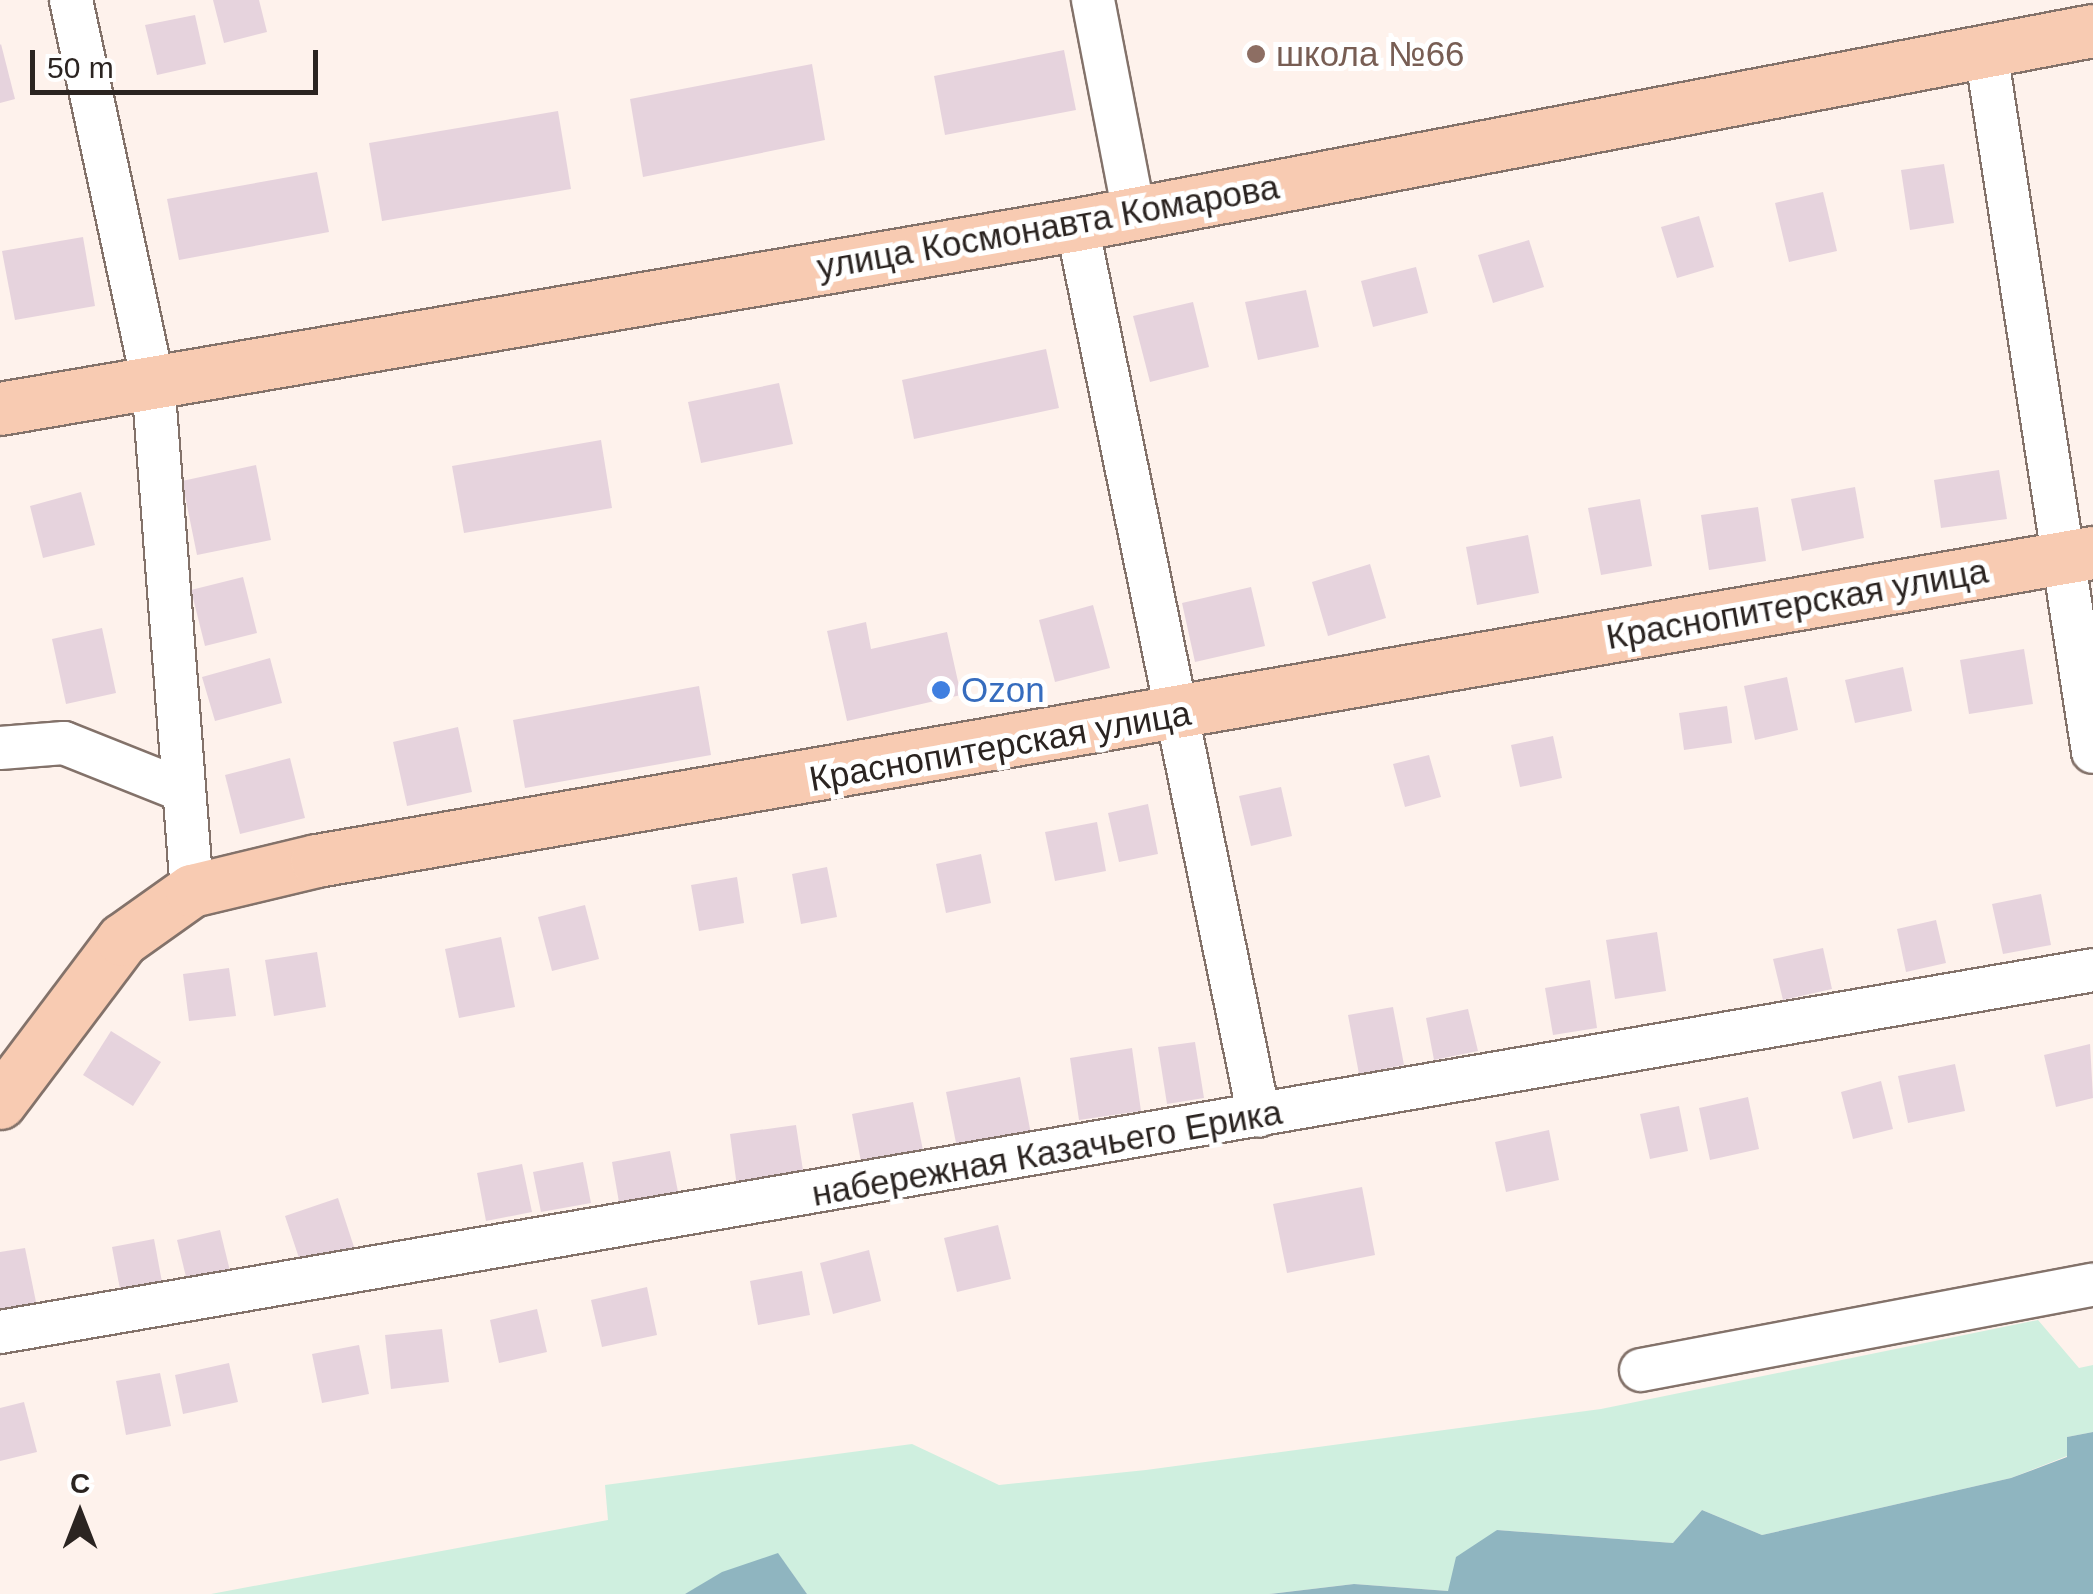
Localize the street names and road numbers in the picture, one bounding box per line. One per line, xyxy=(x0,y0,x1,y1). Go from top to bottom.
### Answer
street label: улица Космонавта Комарова xyxy=(814,166,1282,288)
street label: Краснопитерская улица xyxy=(1603,550,1991,658)
street label: Краснопитерская улица xyxy=(806,692,1194,800)
street label: набережная Казачьего Ерика xyxy=(809,1091,1285,1215)

